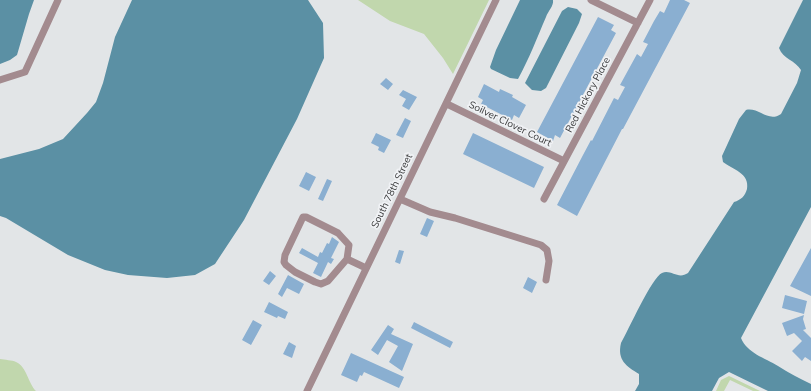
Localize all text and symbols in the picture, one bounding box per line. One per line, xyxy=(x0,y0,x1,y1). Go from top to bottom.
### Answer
street label: Red Hickory Place xyxy=(563,55,613,135)
street label: Soilver Clover Court xyxy=(467,99,553,149)
street label: South 78th Street xyxy=(369,152,415,230)

